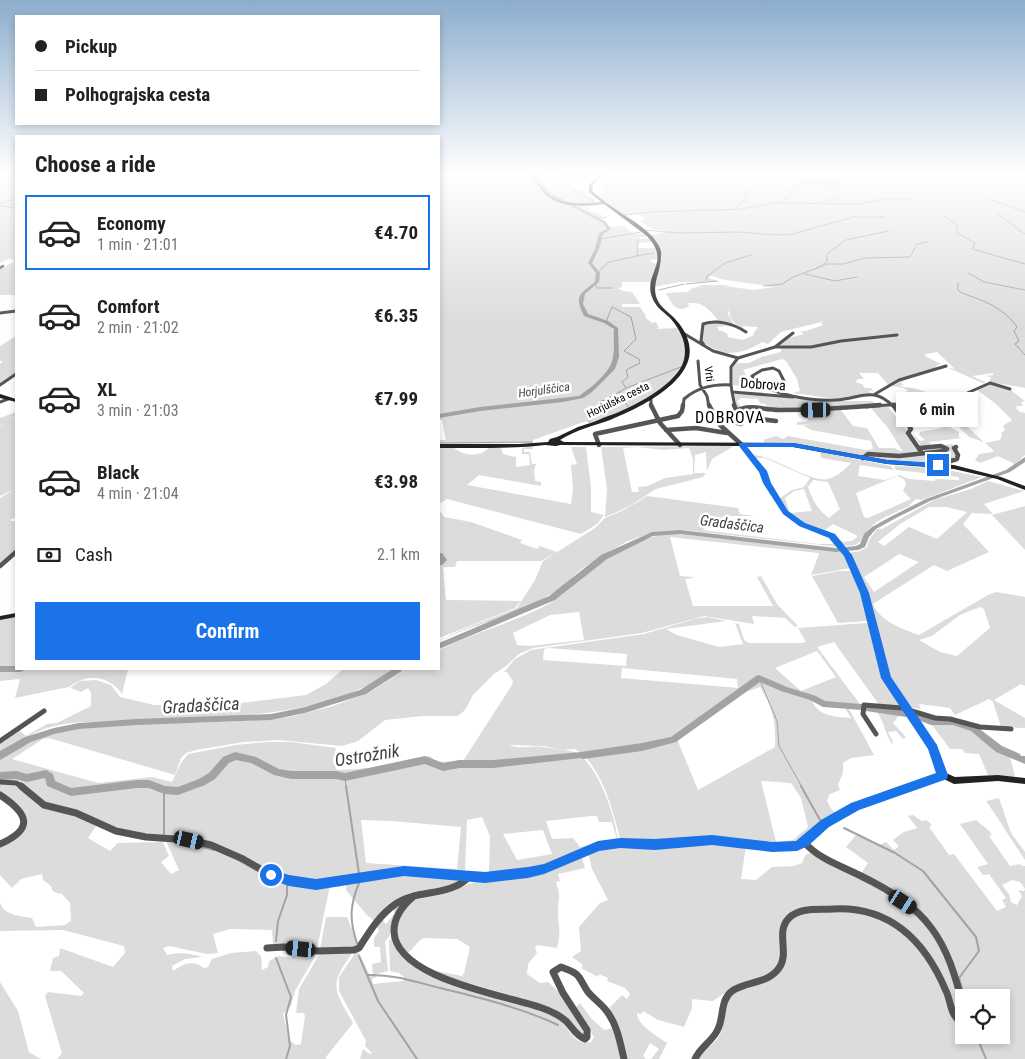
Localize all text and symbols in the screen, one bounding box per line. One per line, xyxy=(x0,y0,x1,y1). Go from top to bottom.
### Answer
text: Pickup xyxy=(65,35,117,58)
text: Polhograjska cesta xyxy=(65,83,210,106)
text: Choose a ride xyxy=(35,152,156,177)
icon: car xyxy=(37,210,82,255)
text: Economy xyxy=(97,212,166,235)
text: €4.70 xyxy=(374,221,418,244)
text: 1 min · 21:01 xyxy=(97,235,179,254)
icon: car xyxy=(37,293,82,338)
text: Comfort xyxy=(97,295,160,318)
text: €6.35 xyxy=(374,304,418,327)
text: 2 min · 21:02 xyxy=(97,318,179,337)
street label: Vrti xyxy=(702,366,716,382)
street label: Dobrova xyxy=(740,374,786,394)
icon: car xyxy=(37,376,82,421)
text: XL xyxy=(97,378,117,401)
water label: Horjulščica xyxy=(517,379,571,401)
street label: Horjulska cesta xyxy=(585,379,651,421)
text: €7.99 xyxy=(374,387,418,410)
callout: 6 min xyxy=(897,392,979,428)
text: 6 min xyxy=(919,400,955,419)
text: 3 min · 21:03 xyxy=(97,401,179,420)
car xyxy=(800,402,831,418)
district label: DOBROVA xyxy=(695,408,765,427)
route end xyxy=(927,454,949,476)
icon: car xyxy=(37,459,82,504)
text: Black xyxy=(97,461,139,484)
text: €3.98 xyxy=(374,470,418,493)
text: 4 min · 21:04 xyxy=(97,484,179,503)
water label: Gradaščica xyxy=(699,511,765,537)
icon: cash xyxy=(35,541,63,569)
text: Cash xyxy=(75,543,113,566)
text: 2.1 km xyxy=(377,545,420,564)
button: Confirm xyxy=(35,602,420,660)
water label: Gradaščica xyxy=(162,692,240,718)
water label: Ostrožnik xyxy=(333,739,402,770)
car xyxy=(172,829,205,851)
route start xyxy=(260,864,282,886)
car xyxy=(886,888,919,916)
car xyxy=(285,940,316,958)
map controls xyxy=(955,989,1010,1044)
button: locate xyxy=(955,989,1010,1044)

